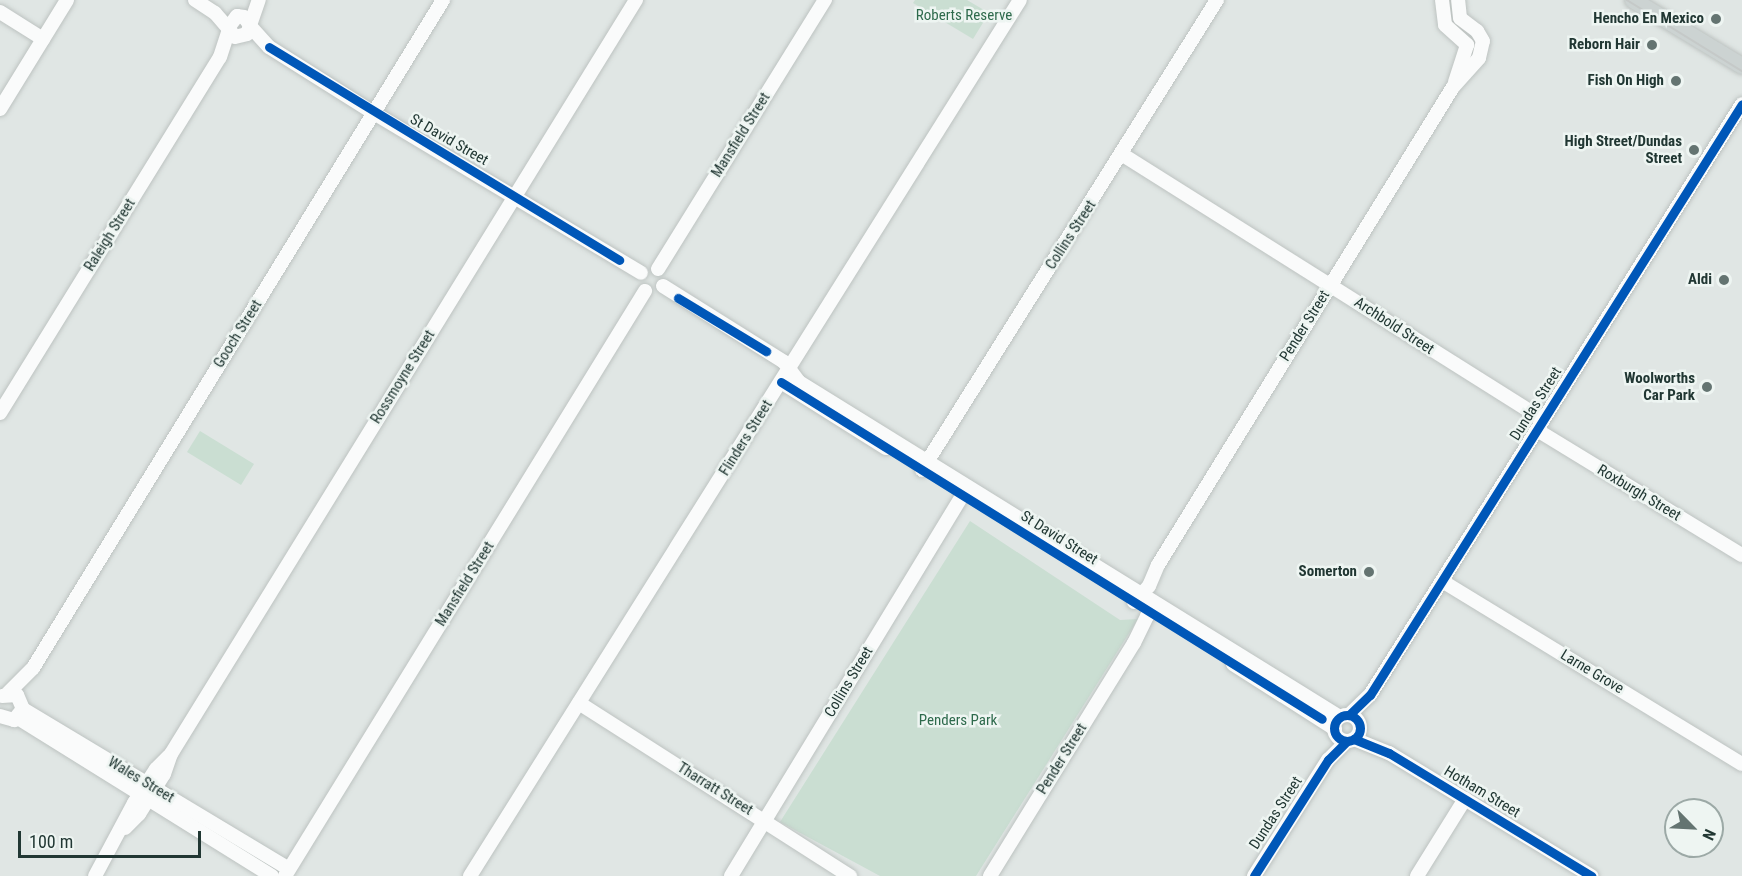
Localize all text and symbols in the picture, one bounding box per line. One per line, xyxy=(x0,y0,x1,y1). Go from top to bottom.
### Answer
park label: Roberts Reserve xyxy=(916,7,1012,25)
place label: Hencho En Mexico xyxy=(1593,10,1704,28)
marker: Hencho En Mexico xyxy=(1709,12,1723,26)
place label: Reborn Hair xyxy=(1569,36,1640,54)
marker: Reborn Hair xyxy=(1645,38,1659,52)
place label: Fish On High xyxy=(1588,72,1664,90)
marker: Fish On High xyxy=(1669,74,1683,88)
street label: Mansfield Street xyxy=(708,89,774,181)
street label: St David Street xyxy=(407,110,491,170)
place label: High Street/Dundas Street xyxy=(1565,132,1682,167)
marker: High Street/Dundas Street xyxy=(1687,143,1701,157)
street label: Raleigh Street xyxy=(81,195,139,275)
street label: Collins Street xyxy=(1042,197,1100,273)
place label: Aldi xyxy=(1688,271,1712,289)
marker: Aldi xyxy=(1717,273,1731,287)
street label: Pender Street xyxy=(1276,287,1334,365)
street label: Archbold Street xyxy=(1351,293,1437,359)
street label: Gooch Street xyxy=(210,297,266,371)
street label: Rossmoyne Street xyxy=(367,327,439,427)
street label: Dundas Street xyxy=(1506,364,1566,444)
place label: Woolworths Car Park xyxy=(1624,369,1695,404)
marker: Woolworths Car Park xyxy=(1700,380,1714,394)
street label: Flinders Street xyxy=(716,397,776,479)
street label: Roxburgh Street xyxy=(1594,461,1684,525)
street label: St David Street xyxy=(1017,507,1101,569)
street label: Mansfield Street xyxy=(432,538,498,630)
place label: Somerton xyxy=(1299,563,1357,581)
marker: Somerton xyxy=(1362,565,1376,579)
street label: Collins Street xyxy=(821,643,877,721)
street label: Larne Grove xyxy=(1557,646,1627,698)
park label: Penders Park xyxy=(919,712,997,730)
street label: Pender Street xyxy=(1033,720,1091,798)
street label: Wales Street xyxy=(105,753,177,807)
street label: Tharratt Street xyxy=(674,759,756,819)
street label: Hotham Street xyxy=(1441,762,1523,822)
street label: Dundas Street xyxy=(1246,773,1306,853)
north arrow xyxy=(1664,798,1724,858)
scale bar xyxy=(21,819,204,857)
text: N xyxy=(1698,826,1720,843)
text: 100 m xyxy=(29,831,73,852)

